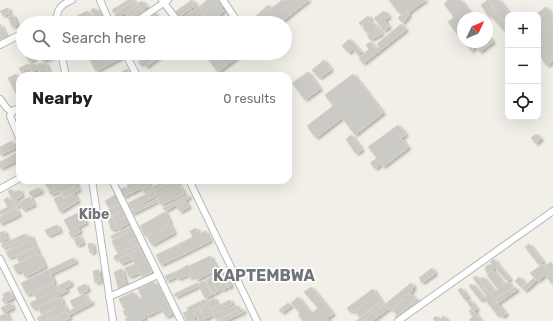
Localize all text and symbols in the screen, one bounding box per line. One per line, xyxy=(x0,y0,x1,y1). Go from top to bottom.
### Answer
north arrow xyxy=(457,12,493,48)
map controls xyxy=(505,12,541,120)
button: + xyxy=(505,12,541,48)
search box xyxy=(16,16,292,60)
icon: search xyxy=(30,27,52,49)
text: Search here xyxy=(62,29,146,47)
button: − xyxy=(505,48,541,84)
button: locate xyxy=(505,84,541,120)
text: Nearby xyxy=(32,88,93,108)
text: 0 results xyxy=(223,91,276,106)
district label: Kibe xyxy=(79,206,109,223)
district label: KAPTEMBWA xyxy=(213,266,316,285)

